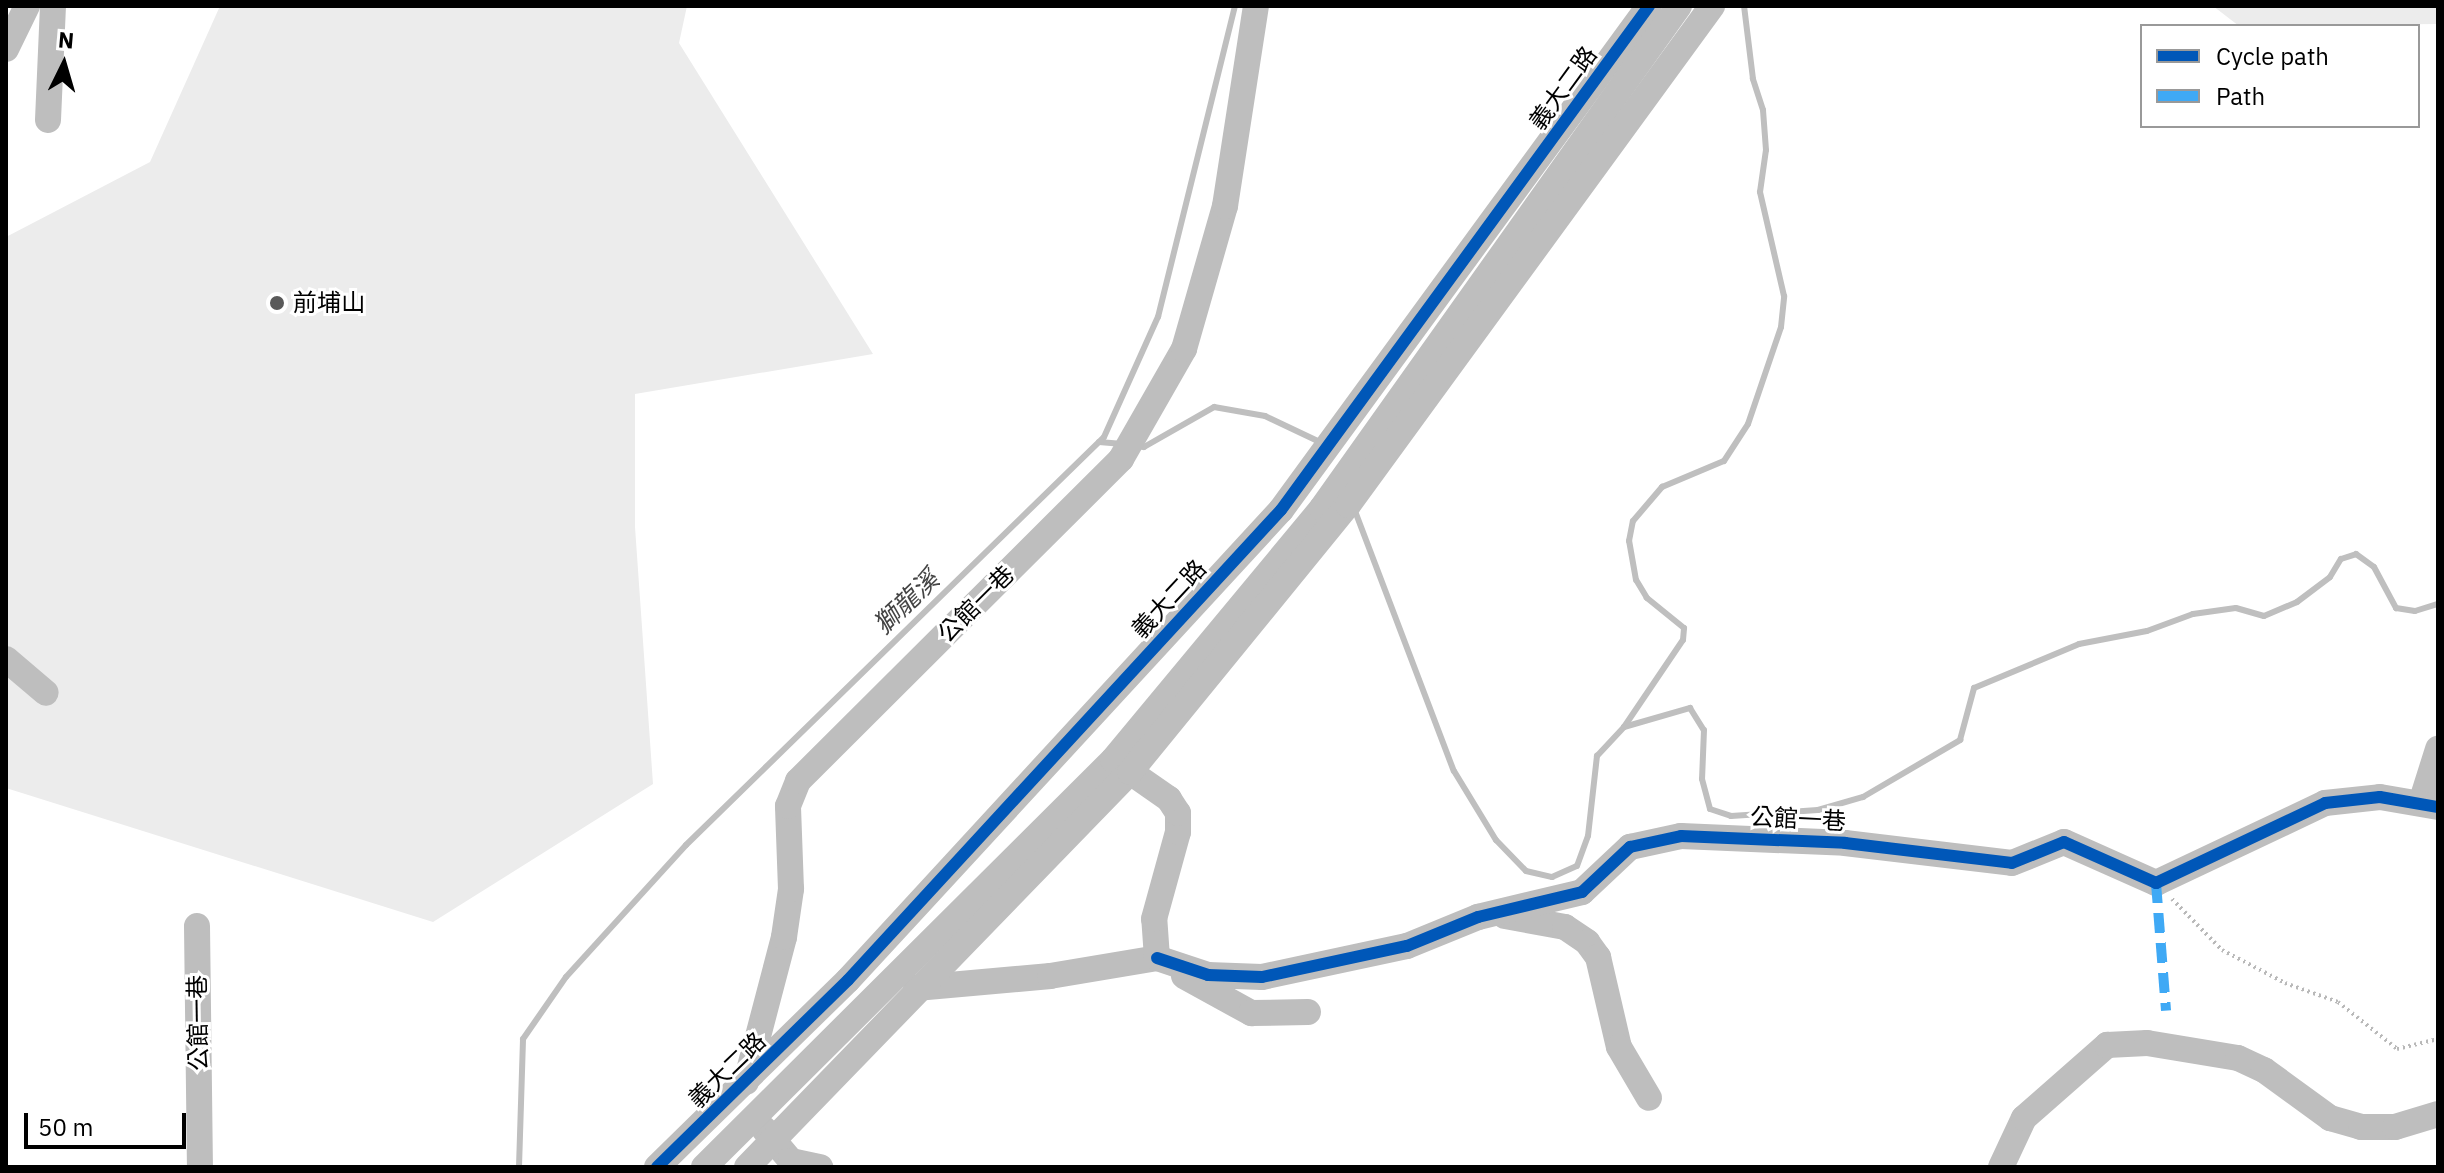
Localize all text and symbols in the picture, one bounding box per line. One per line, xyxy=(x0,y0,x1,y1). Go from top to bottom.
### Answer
north arrow xyxy=(24,24,104,104)
text: N xyxy=(57,24,75,55)
legend xyxy=(2140,24,2420,128)
text: Cycle path xyxy=(2216,40,2329,72)
street label: 義大二路 xyxy=(1523,41,1603,135)
text: Path xyxy=(2216,80,2265,112)
place label: 前埔山 xyxy=(293,289,365,317)
marker: 前埔山 xyxy=(268,294,286,312)
street label: 義大二路 xyxy=(1126,554,1212,644)
street label: 公館一巷 xyxy=(932,560,1020,648)
water label: 獅龍溪 xyxy=(867,564,945,640)
street label: 公館一巷 xyxy=(1749,802,1847,836)
street label: 公館一巷 xyxy=(183,975,213,1071)
street label: 義大二路 xyxy=(682,1026,772,1114)
scale bar xyxy=(28,1097,190,1147)
text: 50 m xyxy=(38,1111,93,1143)

